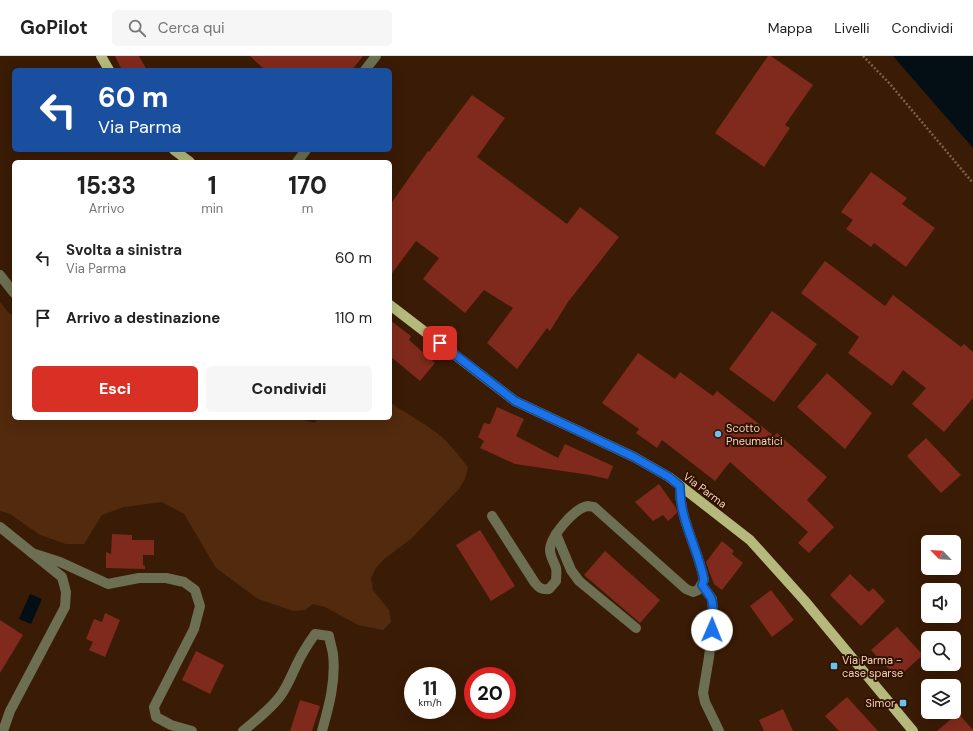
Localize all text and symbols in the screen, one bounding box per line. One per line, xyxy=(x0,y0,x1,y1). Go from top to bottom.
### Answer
search box xyxy=(112,10,392,46)
text: GoPilot xyxy=(20,15,88,40)
icon: search xyxy=(126,17,148,39)
text: Cerca qui xyxy=(158,18,225,38)
text: Mappa xyxy=(768,19,812,37)
text: Livelli xyxy=(834,19,870,37)
text: Condividi xyxy=(892,19,953,37)
text: 60 m xyxy=(98,79,168,116)
icon: left xyxy=(32,84,84,136)
text: Via Parma xyxy=(98,115,181,139)
text: 15:33 xyxy=(77,170,136,201)
text: 1 xyxy=(208,170,217,201)
text: 170 xyxy=(288,170,327,201)
text: Arrivo xyxy=(89,200,124,217)
text: min xyxy=(201,200,223,217)
text: m xyxy=(302,200,313,217)
text: Svolta a sinistra xyxy=(66,240,182,260)
icon: left xyxy=(32,247,54,269)
text: 60 m xyxy=(335,248,372,268)
text: Via Parma xyxy=(66,260,126,277)
icon: arrive xyxy=(32,307,54,329)
text: Arrivo a destinazione xyxy=(66,308,220,328)
text: 110 m xyxy=(335,308,372,328)
pin xyxy=(423,326,457,360)
icon: arrive xyxy=(429,332,451,354)
button: Esci xyxy=(32,366,198,412)
button: Condividi xyxy=(206,366,372,412)
place label: Scotto Pneumatici xyxy=(726,421,783,448)
marker: Scotto Pneumatici xyxy=(713,429,723,439)
street label: Via Parma xyxy=(680,469,730,511)
north arrow xyxy=(921,535,961,575)
map controls xyxy=(921,535,961,719)
button: sound xyxy=(921,583,961,623)
position arrow xyxy=(691,609,733,651)
button: search xyxy=(921,631,961,671)
place label: Via Parma - case sparse xyxy=(842,653,903,680)
marker: Via Parma - case sparse xyxy=(829,661,839,671)
speed limit sign: 20 xyxy=(464,667,516,719)
text: 11 xyxy=(423,675,437,701)
button: layers xyxy=(921,679,961,719)
text: km/h xyxy=(418,696,442,709)
place label: Simor xyxy=(866,696,895,710)
marker: Simor xyxy=(898,698,908,708)

